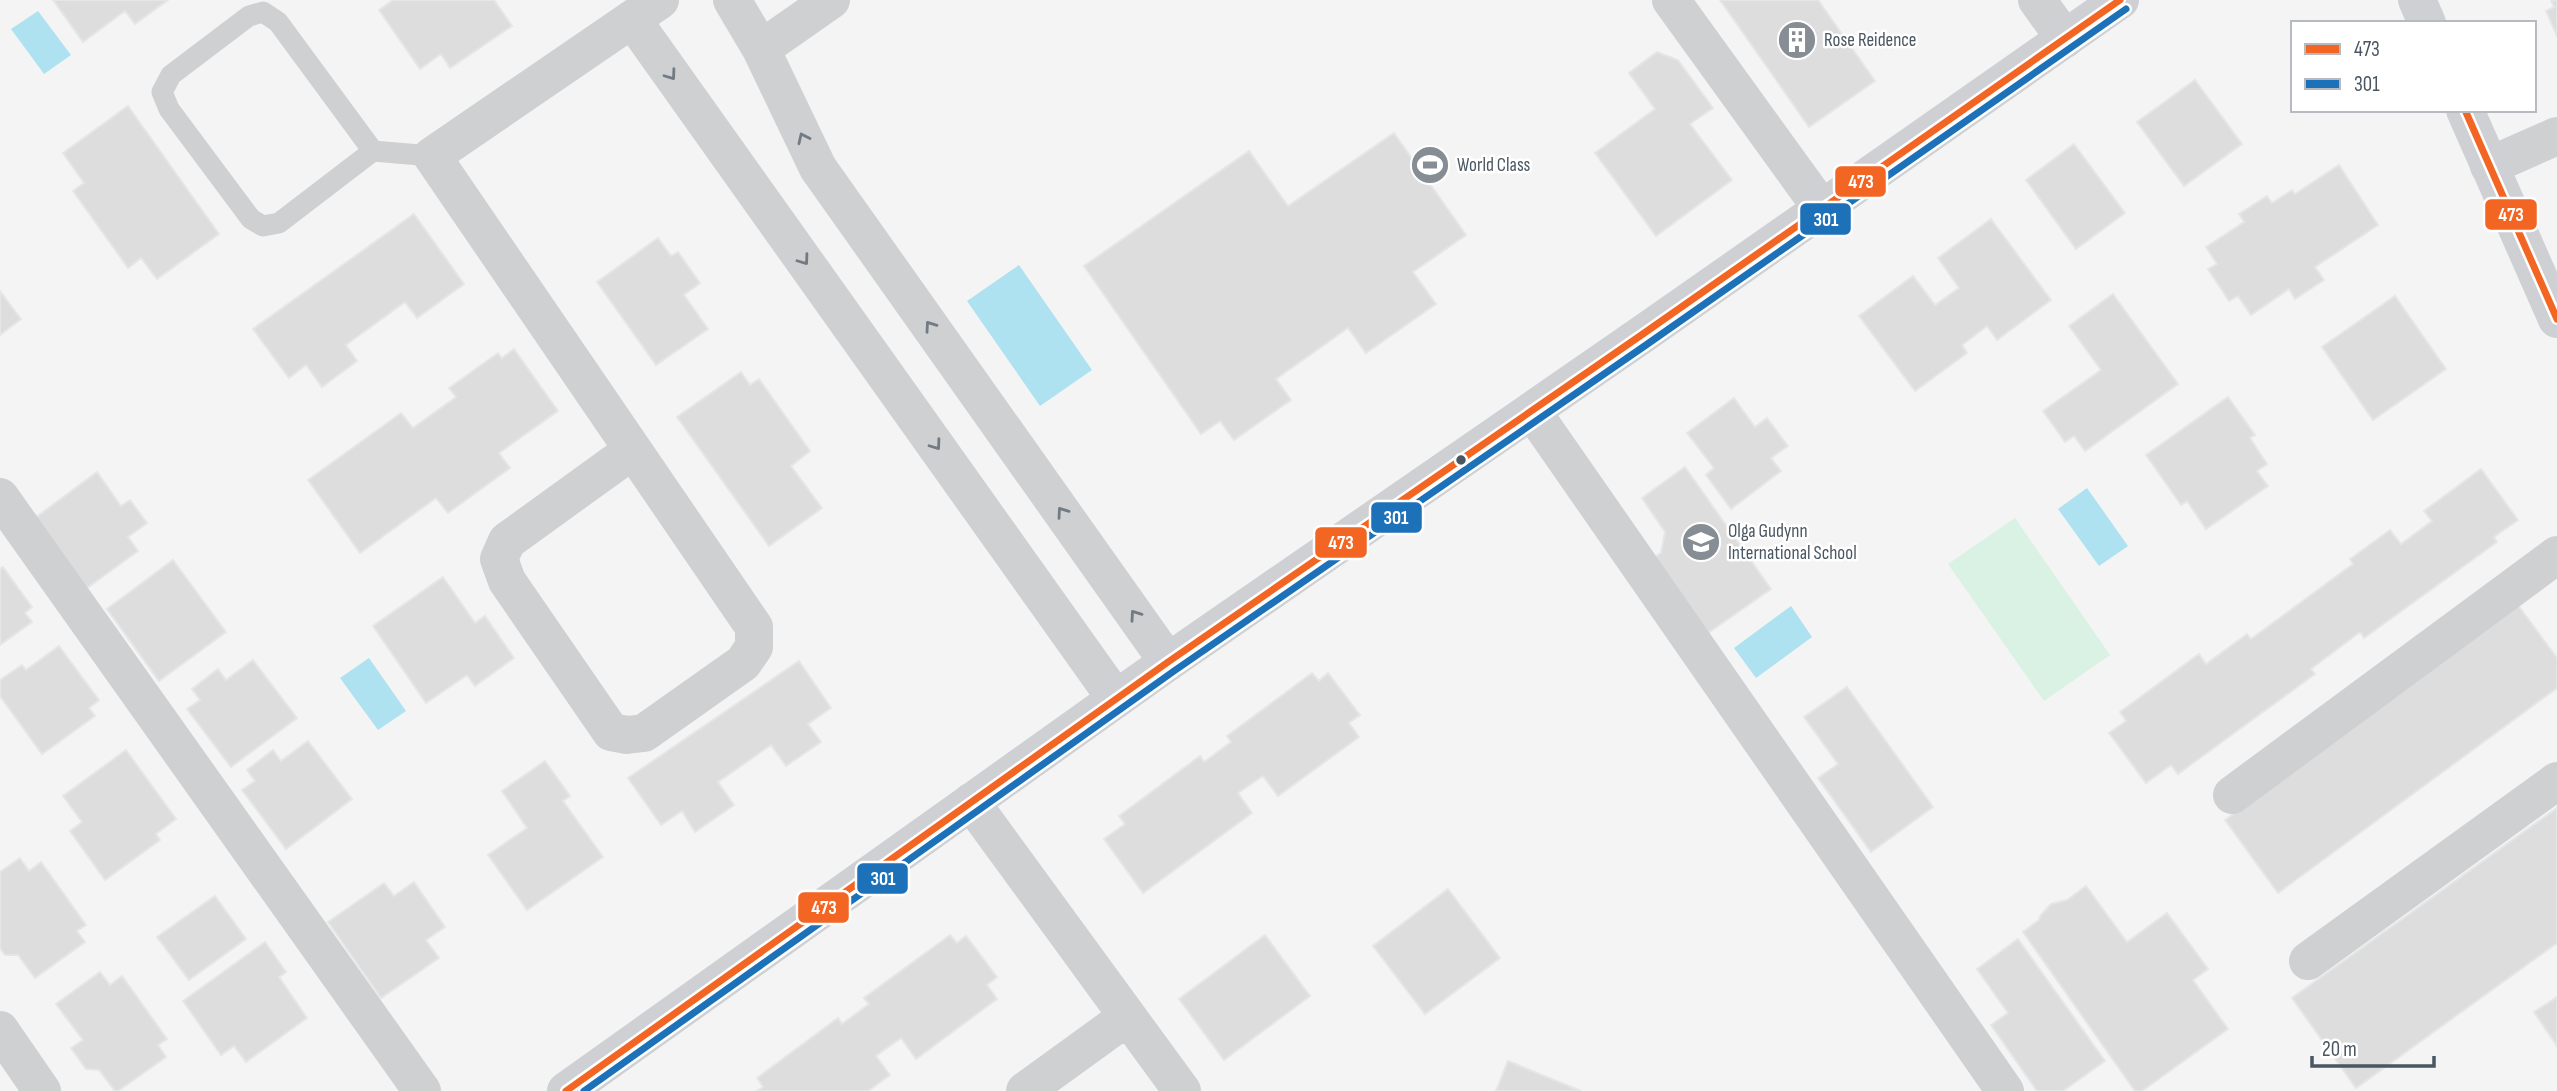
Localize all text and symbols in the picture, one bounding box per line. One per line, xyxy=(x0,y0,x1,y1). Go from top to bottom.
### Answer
building icon: Rose Reidence xyxy=(1776,19,1818,61)
legend xyxy=(2291,21,2536,112)
place label: Rose Reidence xyxy=(1824,29,1917,52)
text: 473 xyxy=(2354,37,2380,62)
one-way arrow xyxy=(663,67,675,80)
text: 301 xyxy=(2354,72,2380,97)
one-way arrow xyxy=(797,133,811,145)
sports icon: World Class xyxy=(1409,144,1451,186)
place label: World Class xyxy=(1457,154,1531,177)
line badge: 473 xyxy=(1834,165,1887,198)
text: 473 xyxy=(1848,171,1874,194)
line badge: 473 xyxy=(2484,198,2538,231)
line badge: 301 xyxy=(1799,202,1852,236)
text: 473 xyxy=(2498,204,2524,227)
text: 301 xyxy=(1813,209,1839,232)
one-way arrow xyxy=(795,252,808,265)
one-way arrow xyxy=(926,321,938,334)
one-way arrow xyxy=(928,437,940,450)
unlabelled marker xyxy=(1454,453,1468,467)
line badge: 301 xyxy=(1370,501,1423,534)
one-way arrow xyxy=(1057,507,1070,520)
text: 301 xyxy=(1383,507,1409,530)
place label: Olga Gudynn International School xyxy=(1728,520,1857,565)
school or university icon: Olga Gudynn International School xyxy=(1680,521,1722,563)
line badge: 473 xyxy=(1314,526,1368,559)
text: 473 xyxy=(1328,532,1354,555)
one-way arrow xyxy=(1131,610,1143,623)
line badge: 301 xyxy=(856,862,909,895)
text: 301 xyxy=(870,868,896,891)
line badge: 473 xyxy=(797,891,850,924)
text: 473 xyxy=(811,897,837,920)
scale bar xyxy=(2312,1024,2434,1068)
text: 20 m xyxy=(2322,1037,2357,1062)

